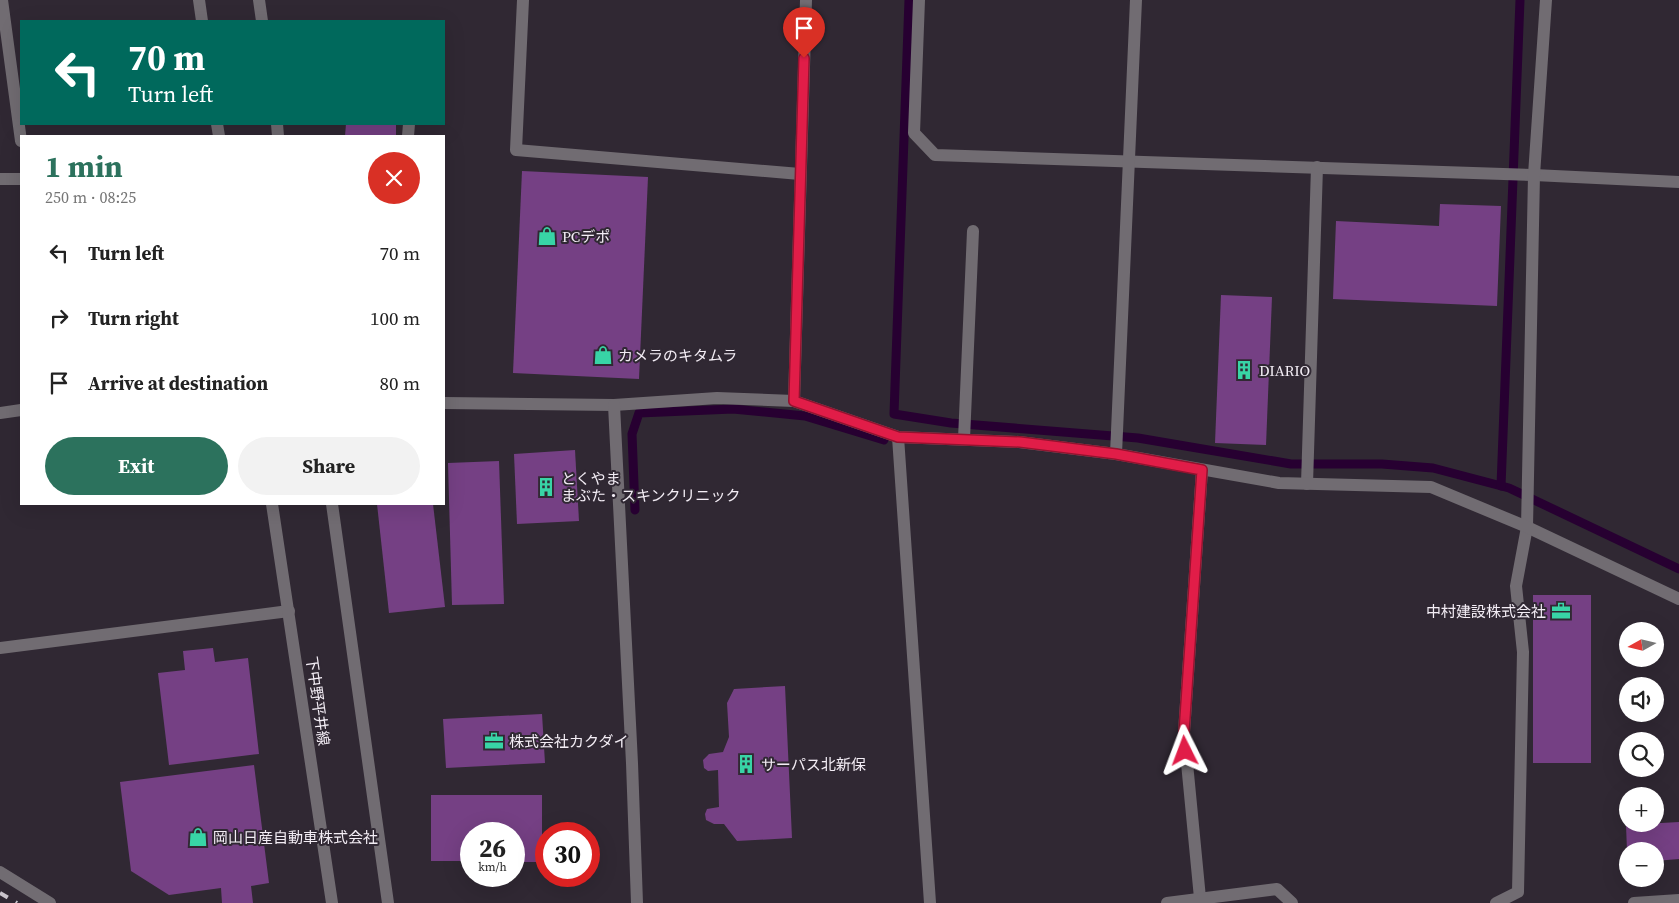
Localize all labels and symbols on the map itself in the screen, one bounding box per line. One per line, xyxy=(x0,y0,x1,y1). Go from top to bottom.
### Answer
pin xyxy=(783,7,825,58)
shop icon: PCデポ xyxy=(536,225,558,247)
place label: PCデポ xyxy=(562,226,610,247)
shop icon: カメラのキタムラ xyxy=(592,344,614,366)
place label: カメラのキタムラ xyxy=(618,345,737,366)
building icon: DIARIO xyxy=(1233,359,1255,381)
place label: DIARIO xyxy=(1259,360,1310,381)
place label: とくやま まぶた・スキンクリニック xyxy=(561,468,741,506)
building icon: とくやま まぶた・スキンクリニック xyxy=(535,476,557,498)
office icon: 中村建設株式会社 xyxy=(1550,600,1572,622)
place label: 中村建設株式会社 xyxy=(1426,601,1546,622)
north arrow xyxy=(1619,622,1664,668)
street label: 下中野平井線 xyxy=(301,655,335,747)
position arrow xyxy=(1158,724,1210,776)
office icon: 株式会社カクダイ xyxy=(483,730,505,752)
place label: 株式会社カクダイ xyxy=(509,731,628,752)
building icon: サーパス北新保 xyxy=(735,753,757,775)
place label: サーパス北新保 xyxy=(761,754,866,775)
speed limit sign: 30 xyxy=(535,822,600,887)
shop icon: 岡山日産自動車株式会社 xyxy=(187,826,209,848)
place label: 岡山日産自動車株式会社 xyxy=(213,827,378,848)

